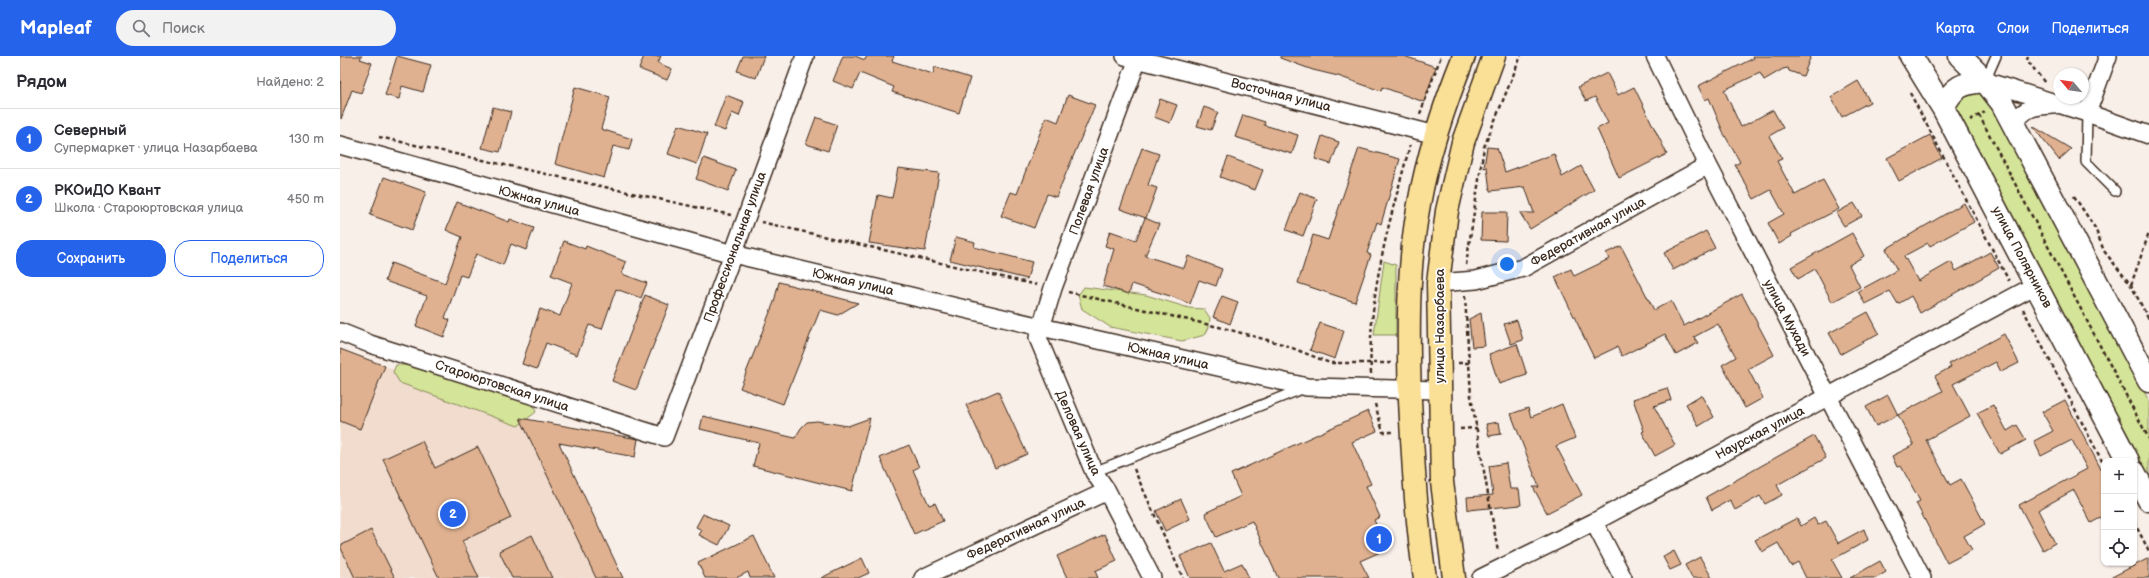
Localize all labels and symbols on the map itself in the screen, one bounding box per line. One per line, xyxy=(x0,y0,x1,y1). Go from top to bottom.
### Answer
north arrow xyxy=(2053,68,2089,104)
street label: Восточная улица xyxy=(1229,75,1333,115)
street label: Полевая улица xyxy=(1066,145,1112,237)
street label: Профессиональная улица xyxy=(700,169,770,325)
street label: Южная улица xyxy=(497,182,582,220)
street label: Федеративная улица xyxy=(1528,194,1649,270)
street label: улица Полярников xyxy=(1988,203,2056,311)
your location xyxy=(1497,254,1517,274)
street label: Южная улица xyxy=(810,265,896,299)
street label: улица Назарбаева xyxy=(1432,268,1448,383)
street label: улица Мухади xyxy=(1760,277,1814,359)
street label: Южная улица xyxy=(1125,339,1211,373)
street label: Староюртовская улица xyxy=(433,357,571,415)
street label: Деловая улица xyxy=(1052,388,1104,478)
street label: Наурская улица xyxy=(1713,403,1807,463)
street label: Федеративная улица xyxy=(964,494,1088,564)
pin: 2 xyxy=(440,499,466,529)
pin: 1 xyxy=(1366,524,1392,554)

